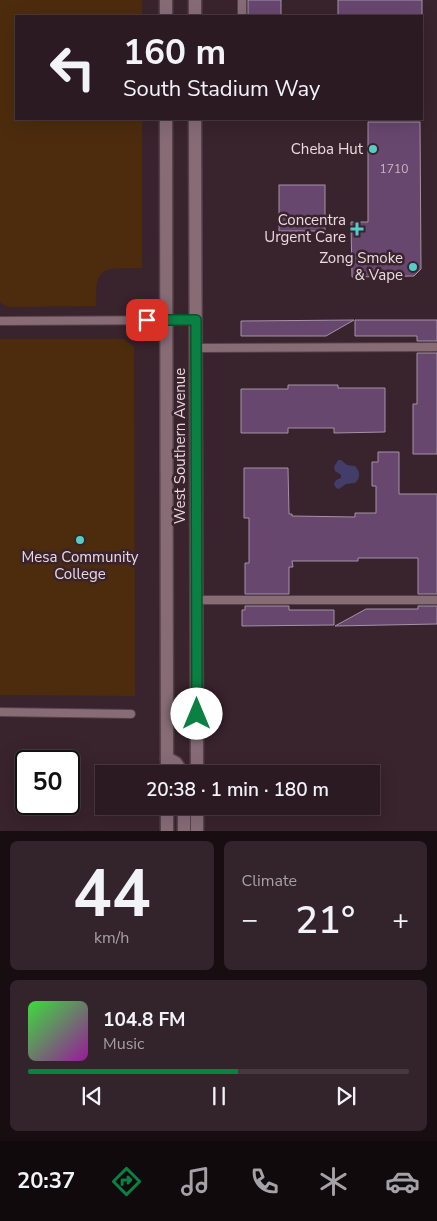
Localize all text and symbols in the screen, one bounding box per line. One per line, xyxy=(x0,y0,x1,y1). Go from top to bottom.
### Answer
text: 160 m xyxy=(123,29,226,76)
icon: left xyxy=(40,35,105,100)
text: South Stadium Way xyxy=(123,74,320,104)
place label: Cheba Hut xyxy=(291,139,364,159)
marker: Cheba Hut xyxy=(367,143,379,155)
house number: 1710 xyxy=(380,161,408,177)
place label: Concentra Urgent Care xyxy=(264,210,346,247)
marker: Concentra Urgent Care xyxy=(350,222,364,236)
place label: Zong Smoke & Vape xyxy=(319,248,403,285)
marker: Zong Smoke & Vape xyxy=(407,261,419,273)
pin xyxy=(126,299,168,341)
icon: arrive xyxy=(133,306,161,334)
street label: West Southern Avenue xyxy=(170,368,190,524)
marker: Mesa Community College xyxy=(74,534,86,546)
place label: Mesa Community College xyxy=(22,547,139,584)
position arrow xyxy=(170,687,222,739)
speed limit sign: 50 xyxy=(15,750,80,815)
text: 20:38 · 1 min · 180 m xyxy=(146,777,329,803)
text: 44 xyxy=(73,850,151,939)
text: Climate xyxy=(242,870,297,892)
text: 21° xyxy=(295,895,355,946)
text: − xyxy=(242,901,258,939)
text: + xyxy=(392,901,409,939)
text: km/h xyxy=(94,927,129,949)
text: 104.8 FM xyxy=(103,1007,186,1033)
text: Music xyxy=(103,1033,144,1055)
icon: previous xyxy=(78,1082,106,1110)
icon: pause xyxy=(205,1082,233,1110)
icon: next xyxy=(332,1082,360,1110)
icon: directions xyxy=(109,1164,144,1199)
icon: music xyxy=(178,1164,213,1199)
icon: phone xyxy=(247,1164,282,1199)
icon: climate xyxy=(316,1164,351,1199)
icon: car xyxy=(385,1164,420,1199)
text: 20:37 xyxy=(17,1166,75,1196)

